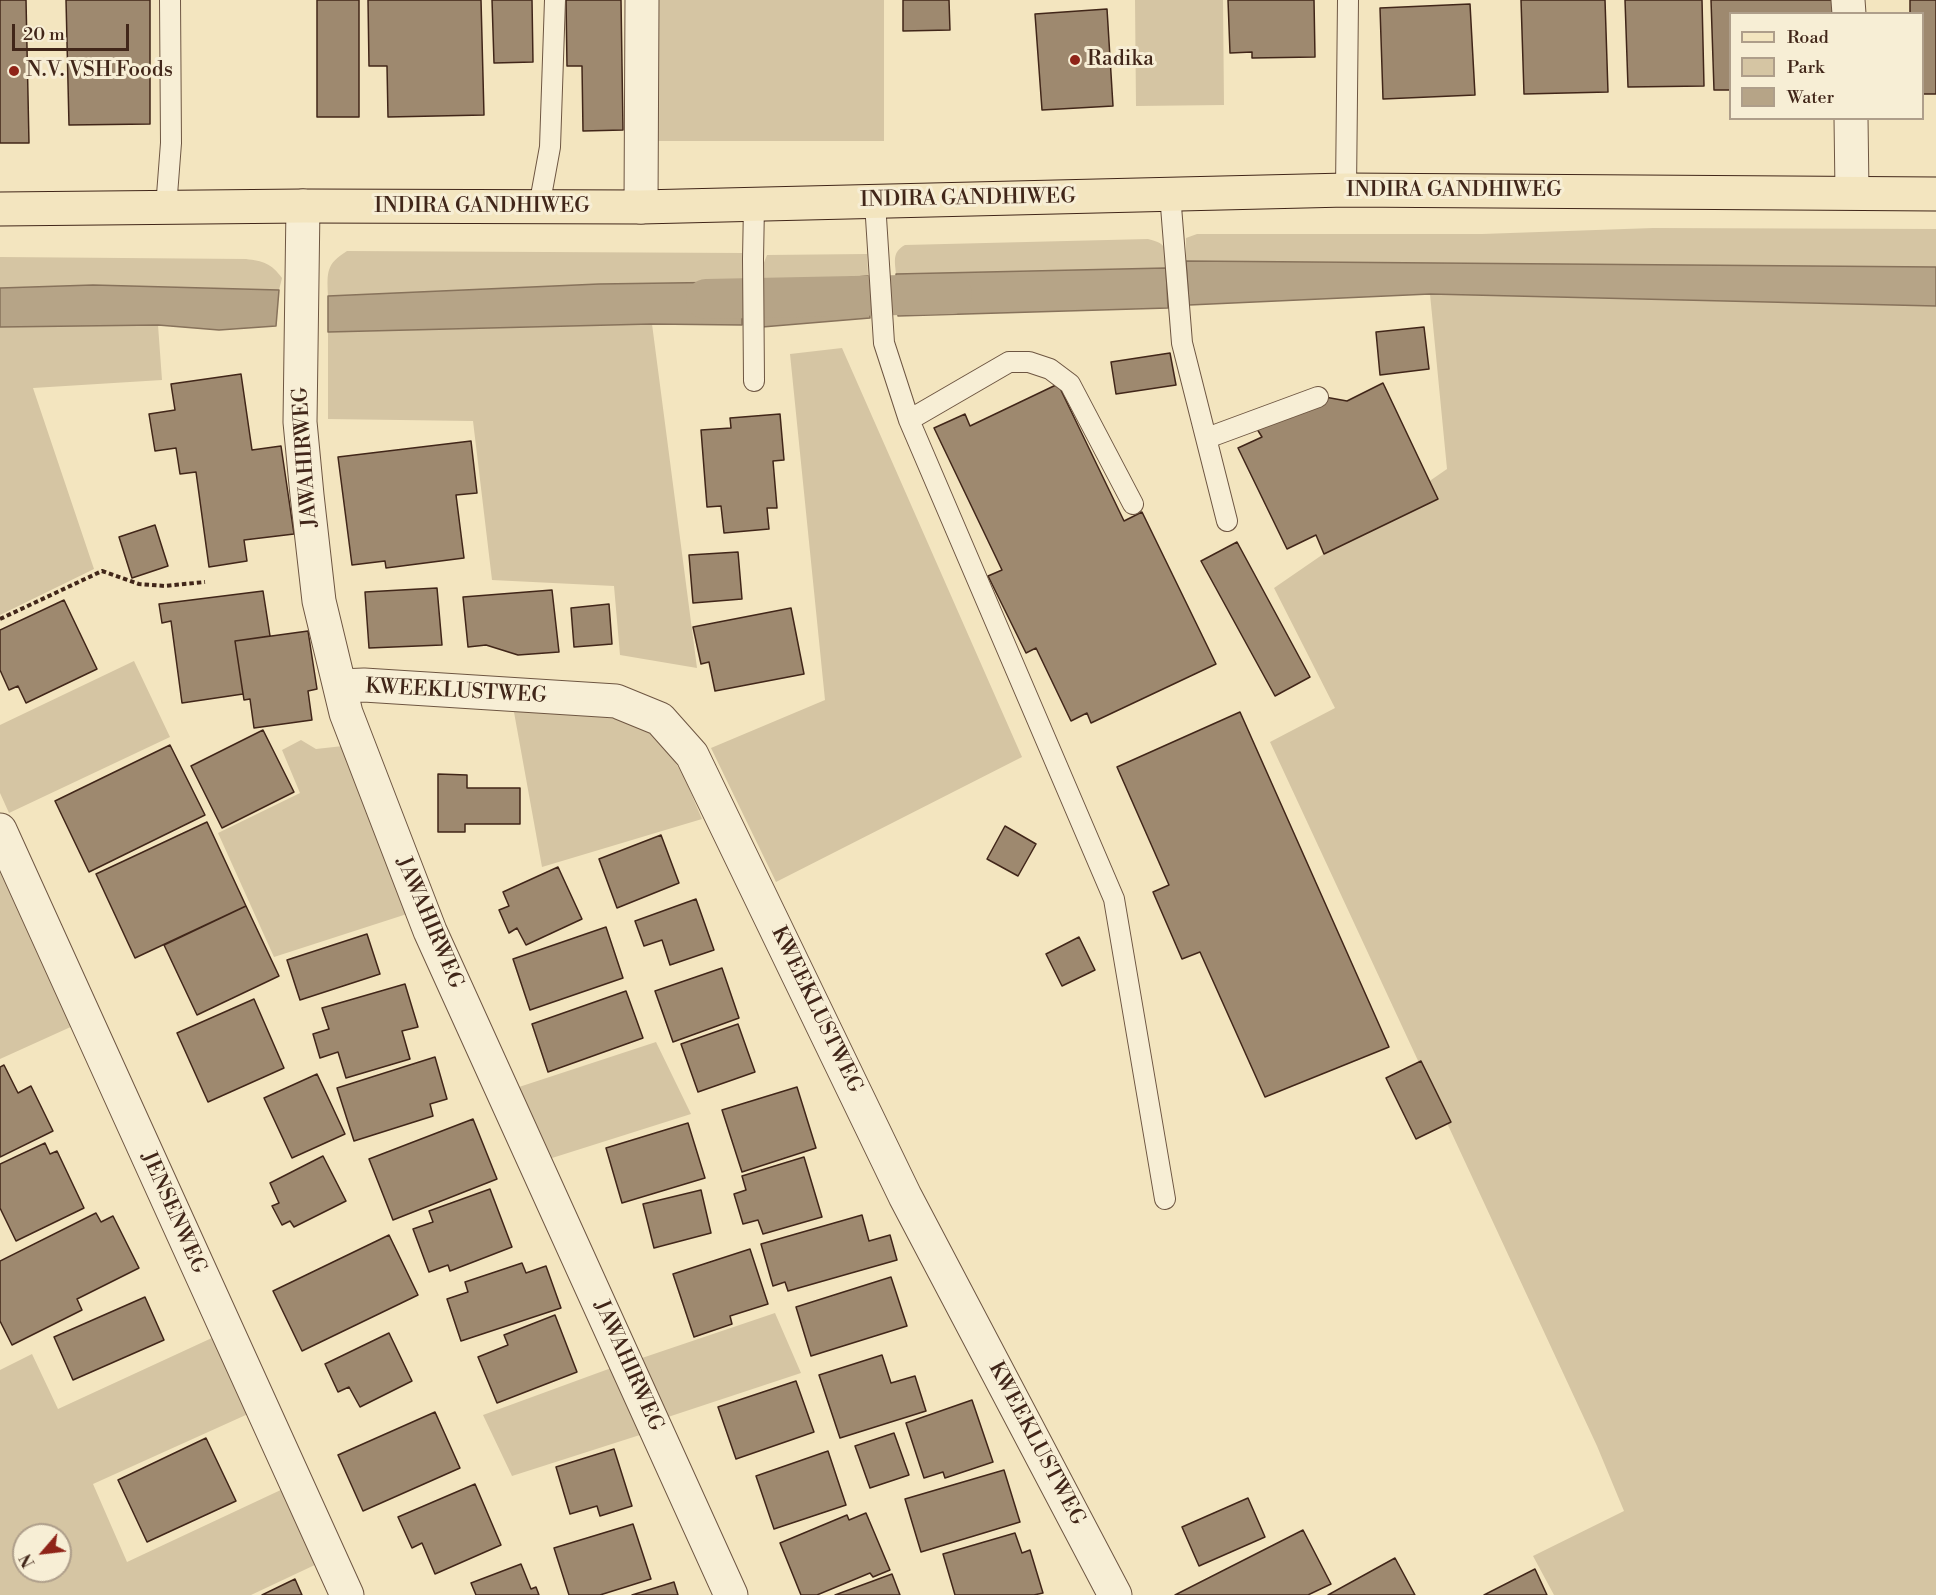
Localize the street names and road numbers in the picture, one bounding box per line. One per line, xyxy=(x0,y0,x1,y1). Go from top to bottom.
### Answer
street label: INDIRA GANDHIWEG xyxy=(1346,178,1562,204)
street label: INDIRA GANDHIWEG xyxy=(860,185,1076,213)
street label: INDIRA GANDHIWEG xyxy=(374,194,590,220)
street label: JAWAHIRWEG xyxy=(289,386,323,528)
street label: KWEEKLUSTWEG xyxy=(365,675,547,709)
street label: JAWAHIRWEG xyxy=(390,853,468,993)
street label: KWEEKLUSTWEG xyxy=(765,923,867,1097)
street label: JENSENWEG xyxy=(135,1148,211,1278)
street label: JAWAHIRWEG xyxy=(588,1297,668,1435)
street label: KWEEKLUSTWEG xyxy=(982,1358,1090,1530)

